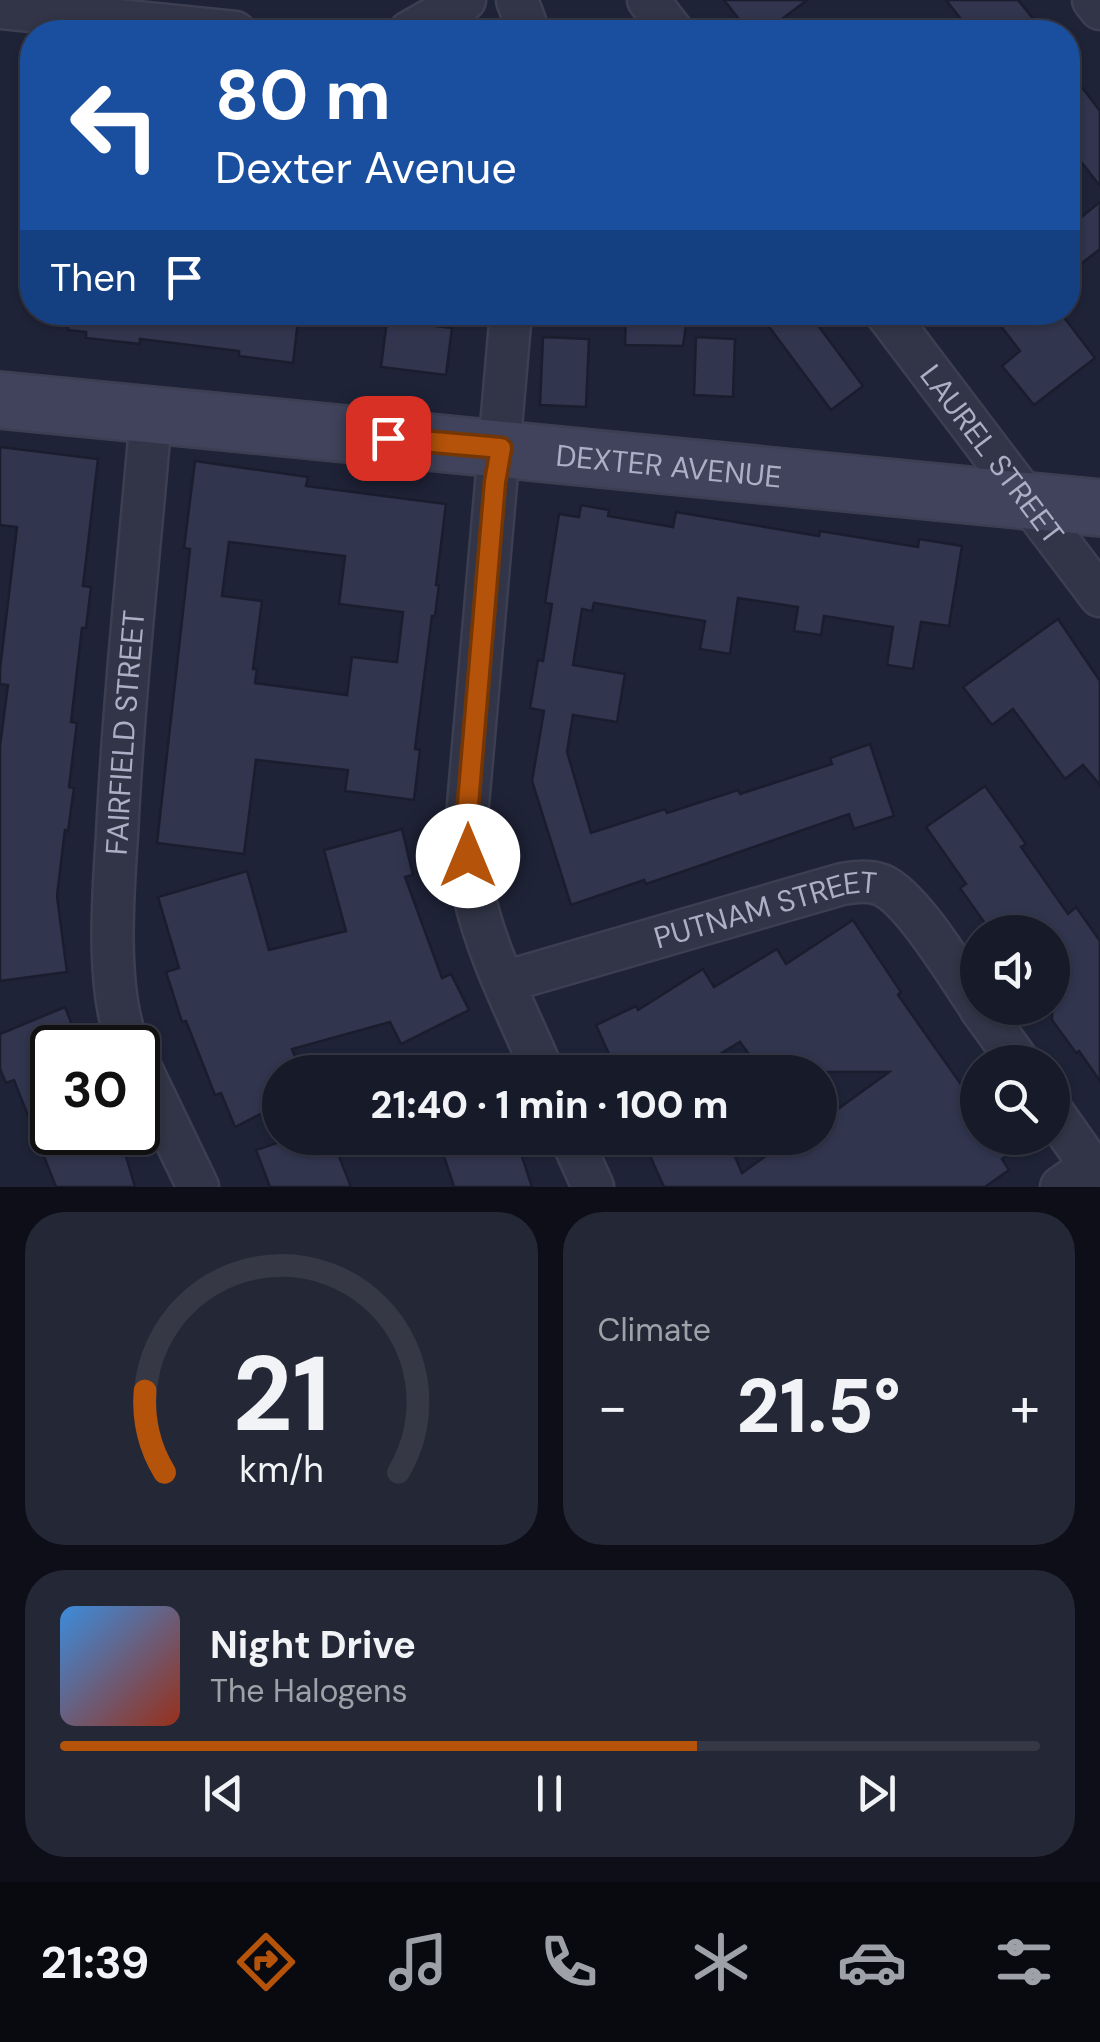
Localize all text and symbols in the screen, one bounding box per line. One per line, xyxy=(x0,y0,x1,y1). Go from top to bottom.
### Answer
text: 80 m xyxy=(215,50,391,141)
icon: left xyxy=(50,60,180,190)
text: Dexter Avenue xyxy=(215,138,517,197)
icon: arrive xyxy=(157,250,212,305)
text: Then xyxy=(50,253,137,303)
street label: LAUREL STREET xyxy=(912,356,1073,552)
pin xyxy=(346,396,431,481)
icon: arrive xyxy=(361,411,416,466)
street label: DEXTER AVENUE xyxy=(554,435,783,496)
street label: FAIRFIELD STREET xyxy=(96,608,153,856)
position arrow xyxy=(416,804,520,908)
street label: PUTNAM STREET xyxy=(649,862,879,957)
map controls xyxy=(960,915,1070,1155)
button: sound xyxy=(960,915,1070,1025)
speed limit sign: 30 xyxy=(30,1025,160,1155)
button: search xyxy=(960,1045,1070,1155)
text: 21:40 · 1 min · 100 m xyxy=(371,1080,728,1130)
text: Climate xyxy=(598,1309,711,1351)
text: 21 xyxy=(232,1327,330,1462)
text: 21.5° xyxy=(737,1358,901,1455)
text: − xyxy=(598,1371,628,1443)
text: + xyxy=(1010,1371,1040,1443)
text: km/h xyxy=(239,1447,323,1493)
text: Night Drive xyxy=(210,1620,416,1670)
text: The Halogens xyxy=(210,1670,408,1712)
icon: previous xyxy=(196,1766,251,1821)
icon: pause xyxy=(522,1766,577,1821)
icon: next xyxy=(849,1766,904,1821)
icon: directions xyxy=(231,1927,301,1997)
icon: music xyxy=(383,1927,453,1997)
icon: phone xyxy=(534,1927,604,1997)
icon: climate xyxy=(686,1927,756,1997)
icon: car xyxy=(837,1927,907,1997)
icon: filters xyxy=(989,1927,1059,1997)
text: 21:39 xyxy=(41,1933,149,1992)

